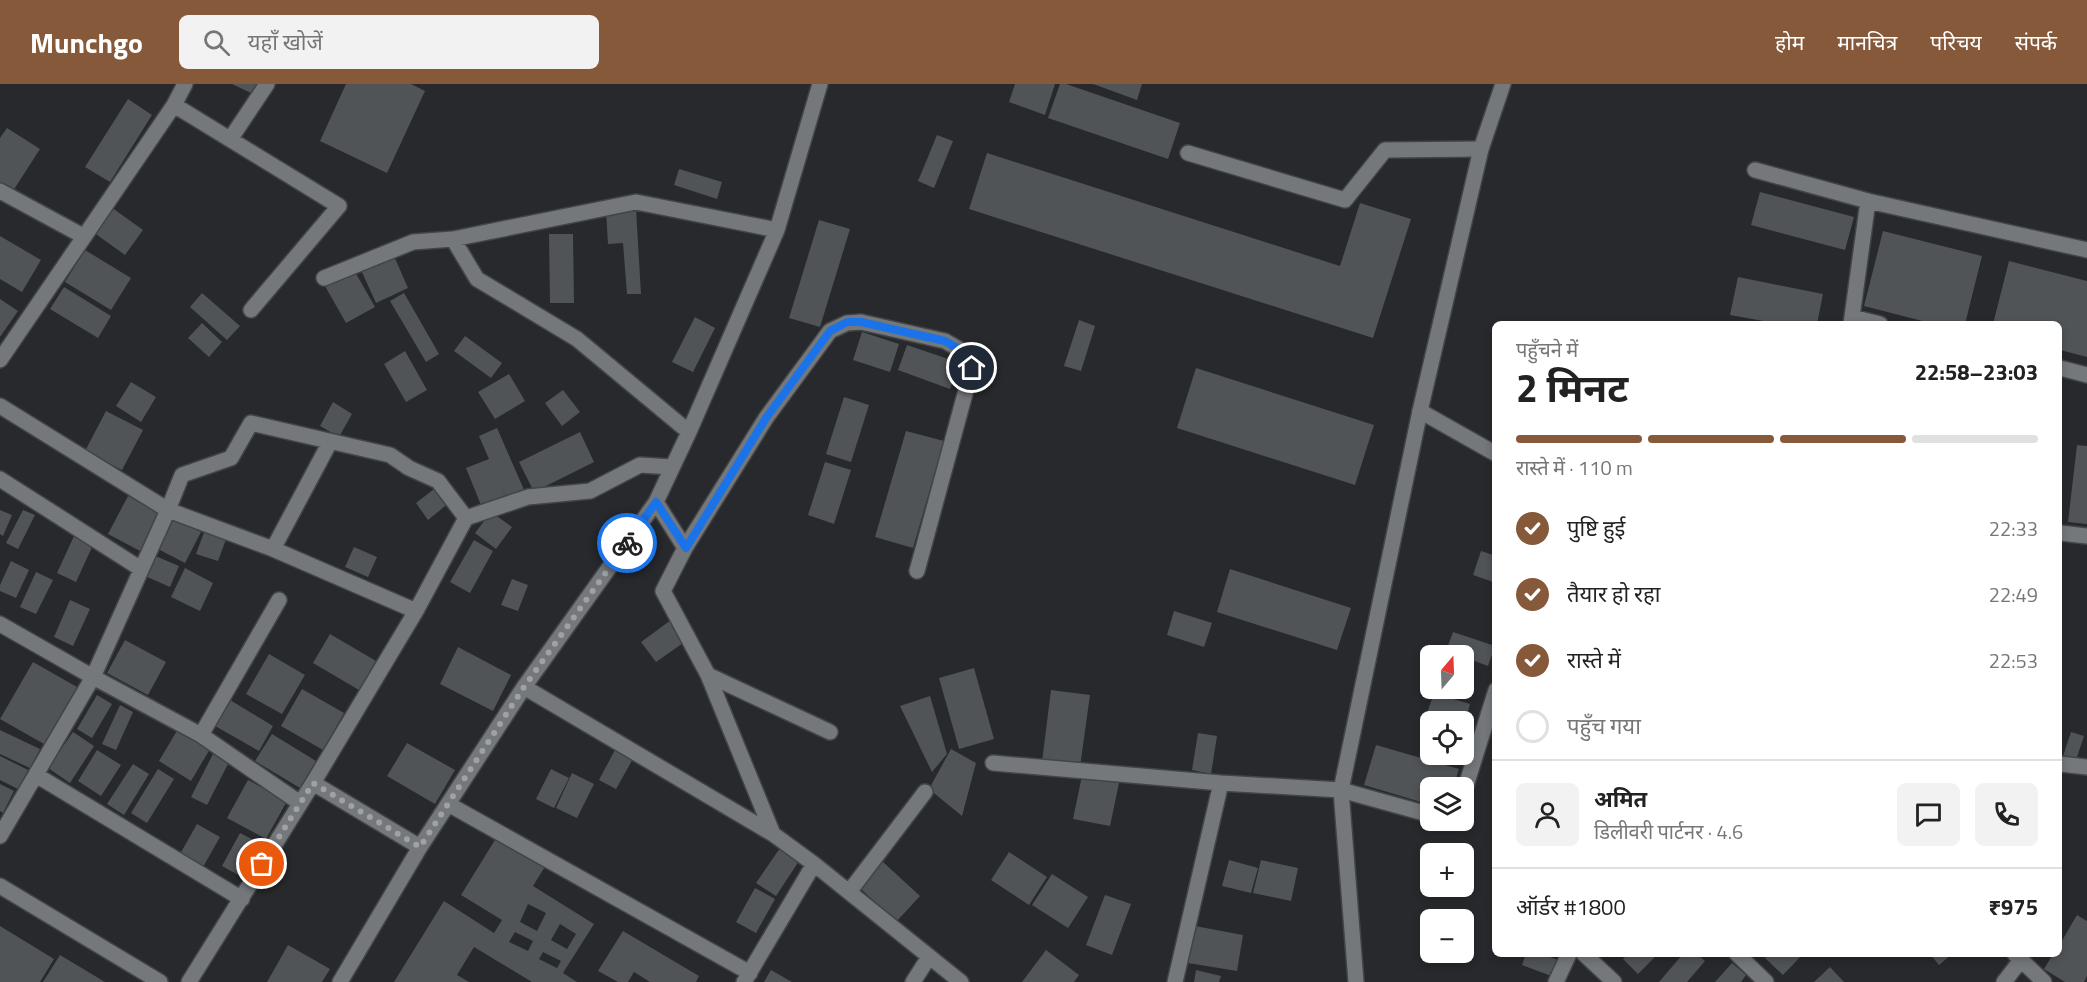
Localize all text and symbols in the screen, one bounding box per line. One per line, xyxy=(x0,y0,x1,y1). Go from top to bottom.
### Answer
search box xyxy=(179,15,599,69)
text: Munchgo xyxy=(30,21,143,64)
text: यहाँ खोजें xyxy=(248,25,323,59)
icon: search xyxy=(200,26,233,59)
text: होम xyxy=(1775,26,1804,58)
text: मानचित्र xyxy=(1837,26,1897,58)
text: परिचय xyxy=(1930,26,1982,58)
text: संपर्क xyxy=(2015,26,2057,58)
text: पहुँचने में xyxy=(1516,334,1578,365)
pin xyxy=(946,342,997,393)
icon: home xyxy=(955,351,988,384)
text: 22:58–23:03 xyxy=(1915,355,2038,389)
text: 2 मिनट xyxy=(1516,358,1628,417)
text: रास्ते में · 110 m xyxy=(1516,452,1633,483)
text: पुष्टि हुई xyxy=(1567,511,1625,545)
icon: check xyxy=(1516,512,1549,545)
courier xyxy=(597,513,657,573)
text: 22:33 xyxy=(1989,513,2038,544)
icon: bike xyxy=(611,527,644,560)
text: तैयार हो रहा xyxy=(1567,577,1660,611)
icon: check xyxy=(1516,578,1549,611)
text: 22:49 xyxy=(1989,579,2038,610)
text: रास्ते में xyxy=(1567,643,1621,677)
icon: check xyxy=(1516,644,1549,677)
north arrow xyxy=(1420,645,1474,699)
map controls xyxy=(1420,645,1474,963)
text: 22:53 xyxy=(1989,645,2038,676)
text: पहुँच गया xyxy=(1567,709,1641,743)
button: locate xyxy=(1420,711,1474,765)
button: layers xyxy=(1420,777,1474,831)
text: अमित xyxy=(1594,782,1647,816)
button: person xyxy=(1516,783,1579,846)
button: chat xyxy=(1897,783,1960,846)
button: phone xyxy=(1975,783,2038,846)
text: डिलीवरी पार्टनर · 4.6 xyxy=(1594,816,1743,847)
pin xyxy=(236,838,287,889)
button: + xyxy=(1420,843,1474,897)
icon: bag xyxy=(245,847,278,880)
text: ऑर्डर #1800 xyxy=(1516,890,1626,924)
text: ₹975 xyxy=(1988,890,2038,924)
button: − xyxy=(1420,909,1474,963)

